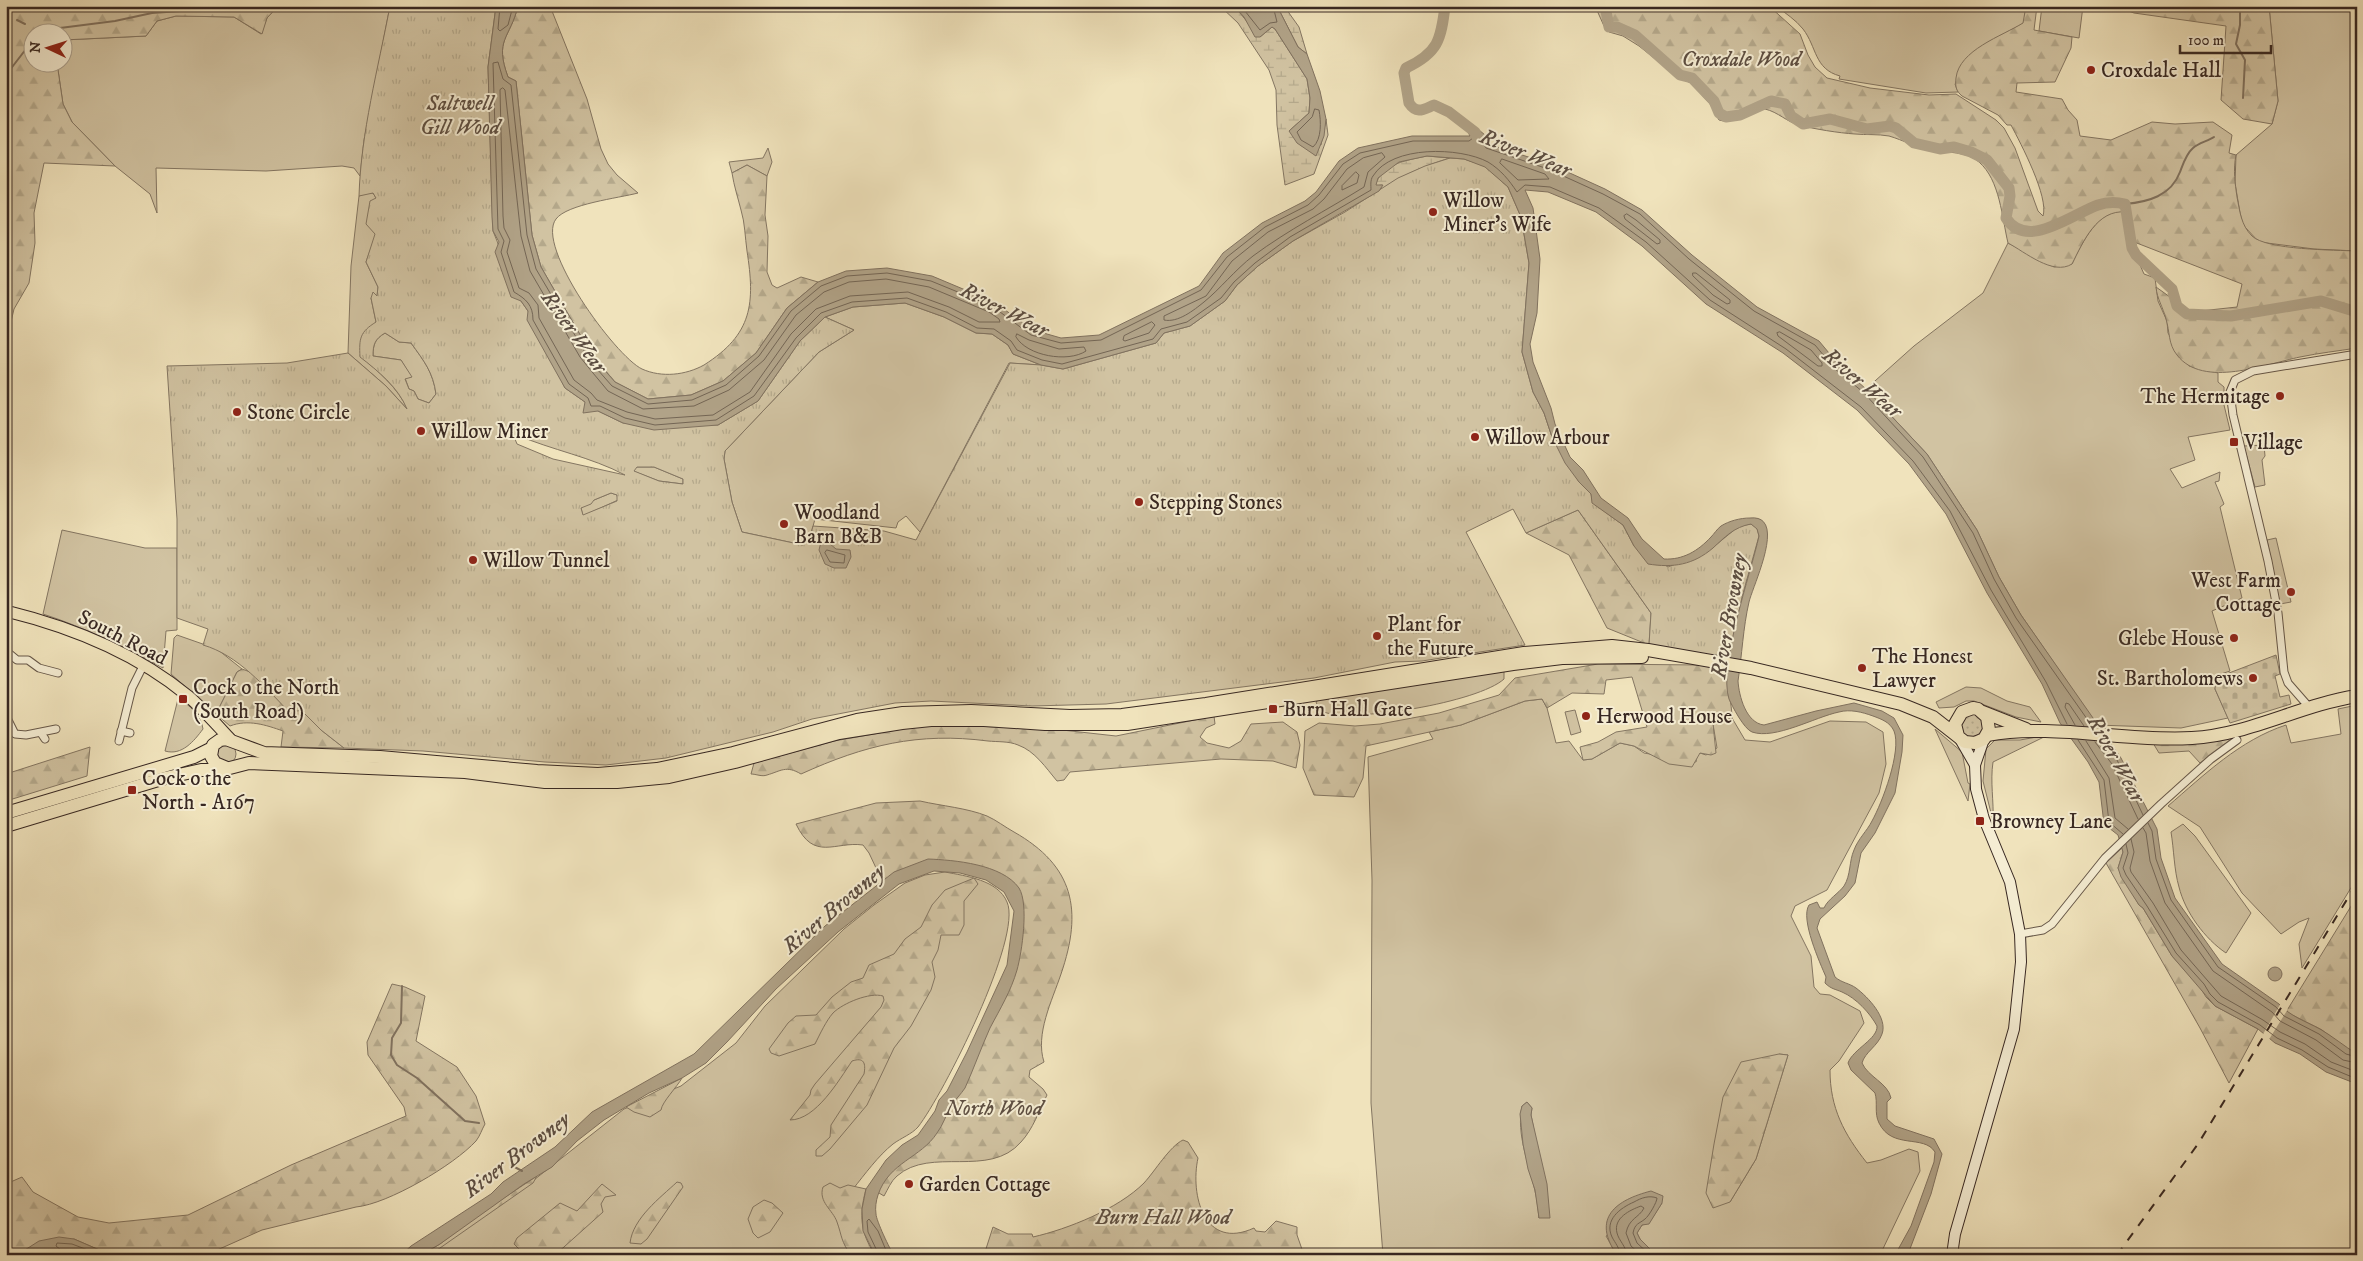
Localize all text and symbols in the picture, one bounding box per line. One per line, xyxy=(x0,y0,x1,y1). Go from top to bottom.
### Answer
north arrow xyxy=(22,22,72,72)
scale bar xyxy=(2180,22,2272,54)
text: 100 m xyxy=(2188,31,2224,50)
text: N xyxy=(27,40,45,54)
park label: Croxdale Wood xyxy=(1682,47,1803,73)
place label: Croxdale Hall xyxy=(2101,58,2222,84)
marker: Croxdale Hall xyxy=(2085,64,2097,76)
park label: Saltwell Gill Wood xyxy=(420,91,503,141)
water label: River Wear xyxy=(1475,123,1577,185)
place label: Willow Miner's Wife xyxy=(1442,188,1552,238)
marker: Willow Miner's Wife xyxy=(1427,206,1439,218)
water label: River Wear xyxy=(955,276,1055,345)
water label: River Wear xyxy=(534,284,614,380)
water label: River Wear xyxy=(1816,341,1909,426)
place label: The Hermitage xyxy=(2140,384,2270,410)
marker: The Hermitage xyxy=(2274,390,2286,402)
place label: Stone Circle xyxy=(247,400,350,426)
marker: Stone Circle xyxy=(231,406,243,418)
place label: Willow Miner xyxy=(430,419,548,445)
marker: Willow Miner xyxy=(415,425,427,437)
place label: Willow Arbour xyxy=(1484,425,1610,451)
place label: Village xyxy=(2243,430,2303,456)
marker: Willow Arbour xyxy=(1469,431,1481,443)
marker: Village xyxy=(2228,436,2240,448)
place label: Stepping Stones xyxy=(1149,490,1282,516)
marker: Stepping Stones xyxy=(1133,496,1145,508)
place label: Woodland Barn B&B xyxy=(793,500,882,550)
marker: Woodland Barn B&B xyxy=(778,518,790,530)
place label: Willow Tunnel xyxy=(482,548,610,574)
water label: River Browney xyxy=(1705,550,1754,682)
marker: Willow Tunnel xyxy=(467,554,479,566)
place label: West Farm Cottage xyxy=(2190,568,2281,618)
marker: West Farm Cottage xyxy=(2285,586,2297,598)
street label: South Road xyxy=(73,604,172,672)
place label: Plant for the Future xyxy=(1387,612,1474,662)
place label: Glebe House xyxy=(2118,626,2224,652)
marker: Plant for the Future xyxy=(1371,630,1383,642)
marker: Glebe House xyxy=(2228,632,2240,644)
place label: The Honest Lawyer xyxy=(1872,644,1973,694)
marker: The Honest Lawyer xyxy=(1856,662,1868,674)
place label: St. Bartholomews xyxy=(2097,666,2243,692)
marker: St. Bartholomews xyxy=(2247,672,2259,684)
place label: Cock o the North (South Road) xyxy=(193,675,339,725)
marker: Cock o the North (South Road) xyxy=(177,693,189,705)
place label: Burn Hall Gate xyxy=(1283,697,1413,723)
marker: Burn Hall Gate xyxy=(1267,703,1279,715)
place label: Herwood House xyxy=(1596,704,1733,730)
water label: River Wear xyxy=(2080,709,2152,809)
marker: Herwood House xyxy=(1580,710,1592,722)
place label: Cock o the North - A167 xyxy=(142,766,255,816)
marker: Cock o the North - A167 xyxy=(126,784,138,796)
place label: Browney Lane xyxy=(1990,809,2113,835)
marker: Browney Lane xyxy=(1974,815,1986,827)
water label: River Browney xyxy=(776,857,892,961)
park label: North Wood xyxy=(944,1096,1046,1122)
water label: River Browney xyxy=(458,1106,577,1205)
place label: Garden Cottage xyxy=(919,1172,1051,1198)
marker: Garden Cottage xyxy=(903,1178,915,1190)
park label: Burn Hall Wood xyxy=(1095,1205,1233,1231)

